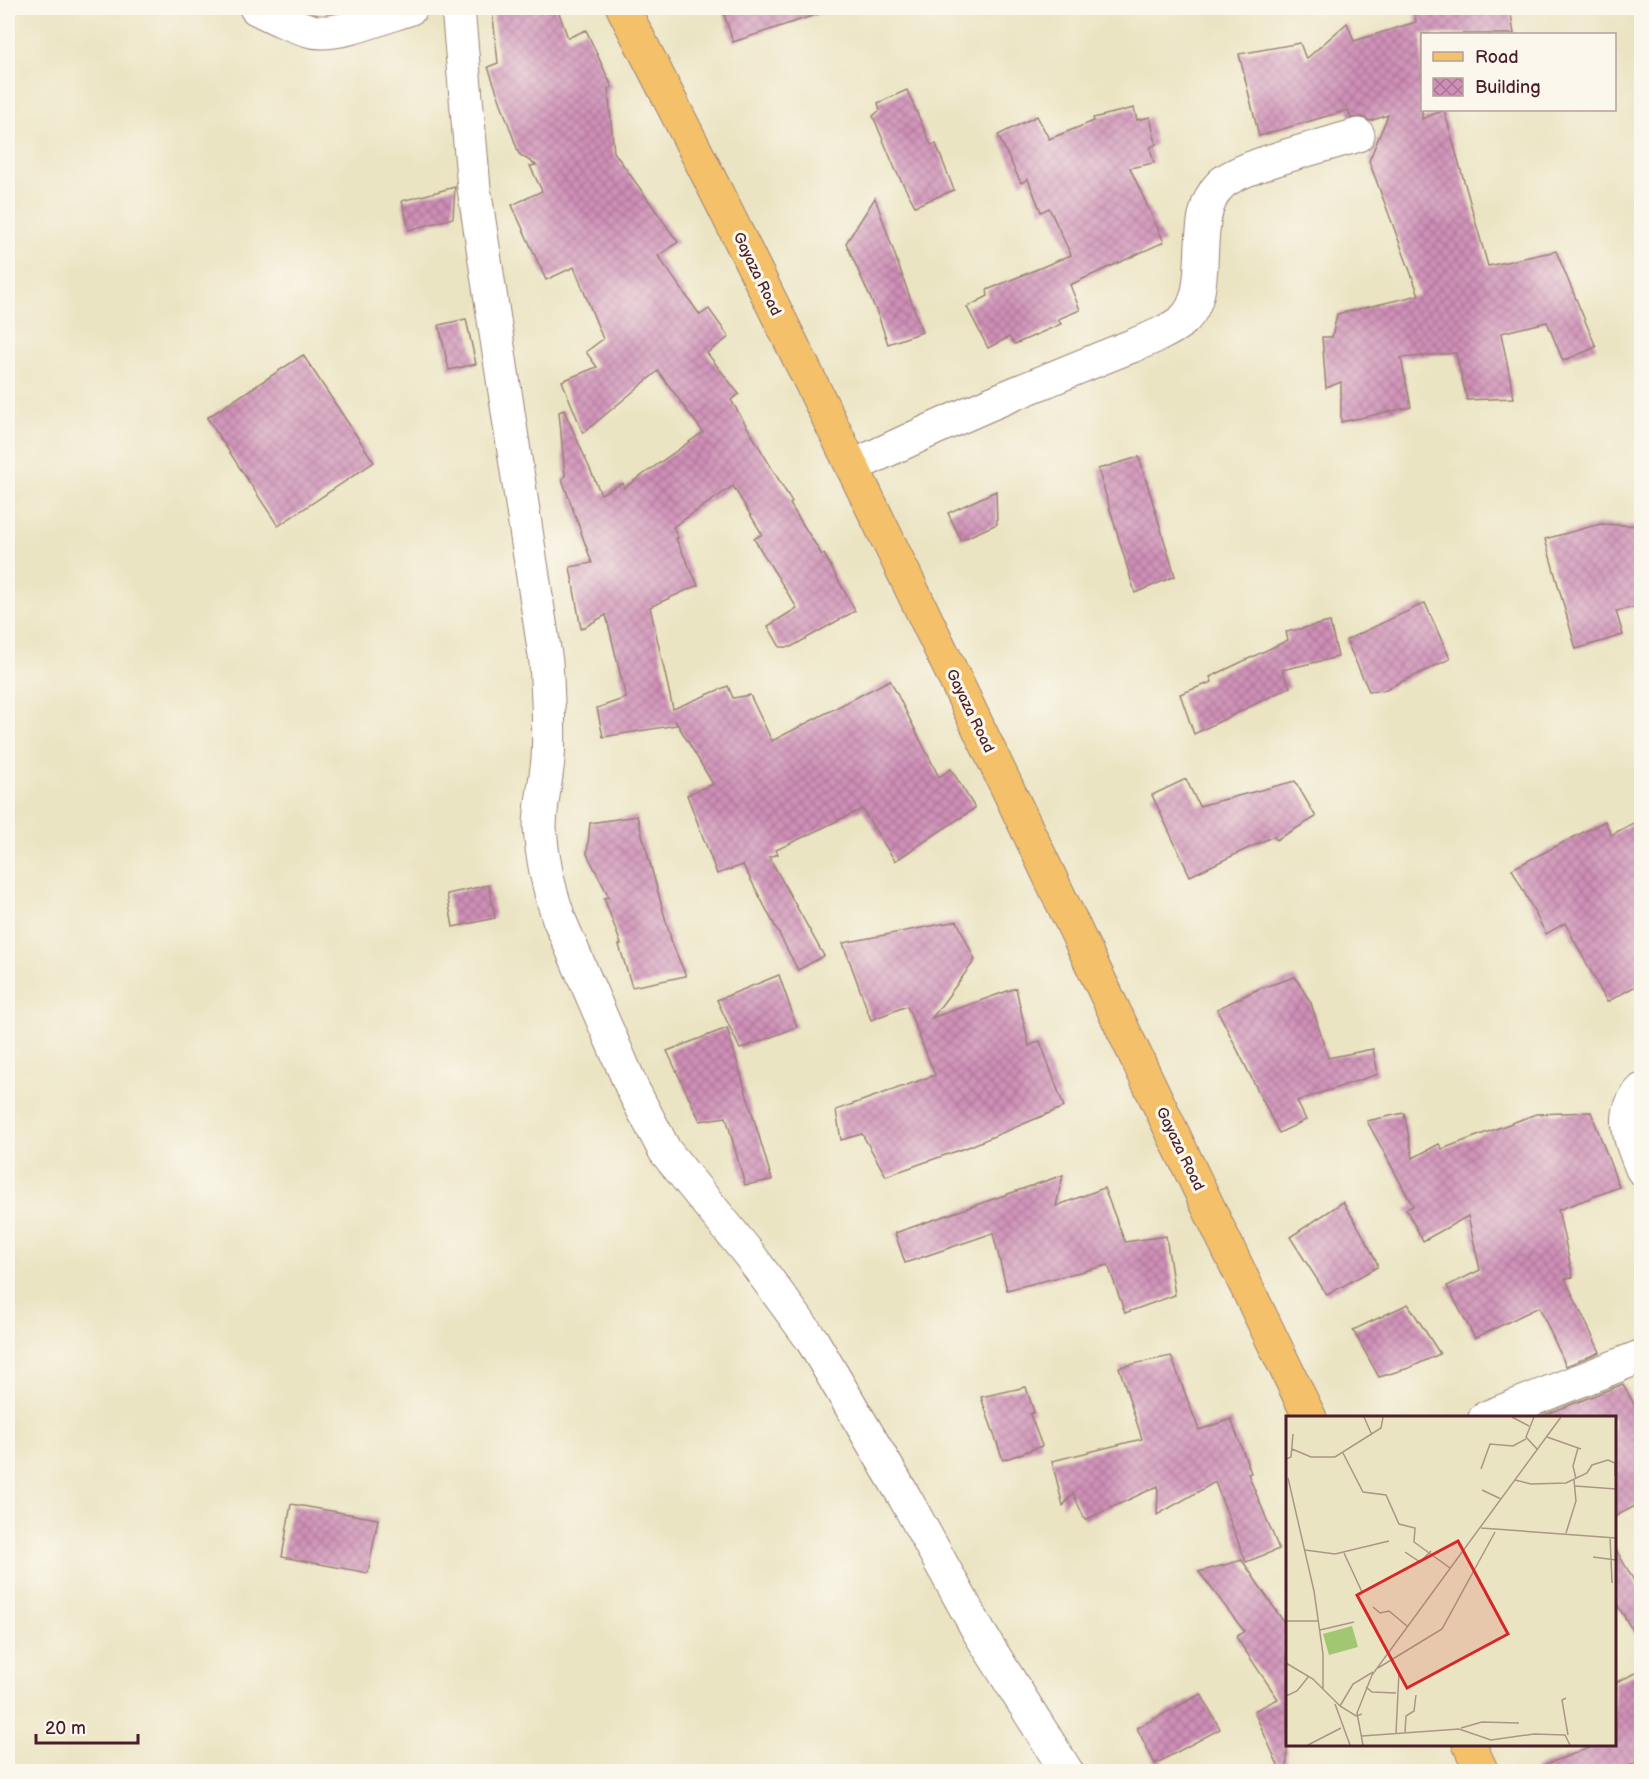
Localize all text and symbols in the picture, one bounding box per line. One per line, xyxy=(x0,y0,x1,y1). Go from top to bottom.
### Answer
legend xyxy=(1421,33,1616,111)
text: Road xyxy=(1475,47,1519,68)
text: Building xyxy=(1475,77,1541,98)
street label: Gayaza Road xyxy=(729,229,785,319)
street label: Gayaza Road xyxy=(942,666,998,756)
street label: Gayaza Road xyxy=(1152,1104,1208,1194)
inset map xyxy=(1286,1416,1616,1746)
scale bar xyxy=(36,1707,138,1745)
text: 20 m xyxy=(45,1718,86,1739)

